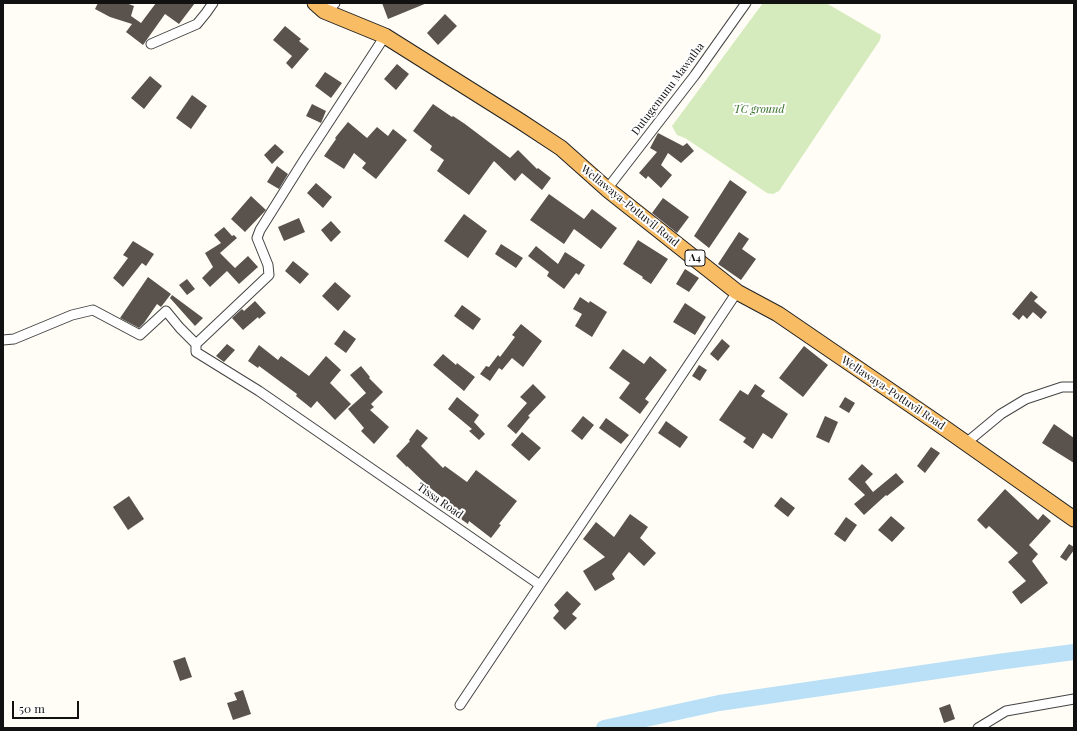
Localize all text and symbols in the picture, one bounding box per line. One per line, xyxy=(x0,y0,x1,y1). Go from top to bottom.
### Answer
street label: Dutugemunu Mawatha xyxy=(629,40,707,138)
park label: TC ground xyxy=(734,103,784,117)
street label: Wellawaya-Pottuvil Road xyxy=(578,162,682,250)
road number: A4 xyxy=(685,250,705,266)
street label: Wellawaya-Pottuvil Road xyxy=(839,353,947,433)
street label: Tissa Road xyxy=(414,480,466,522)
scale bar xyxy=(14,693,81,719)
text: 50 m xyxy=(19,700,45,716)

